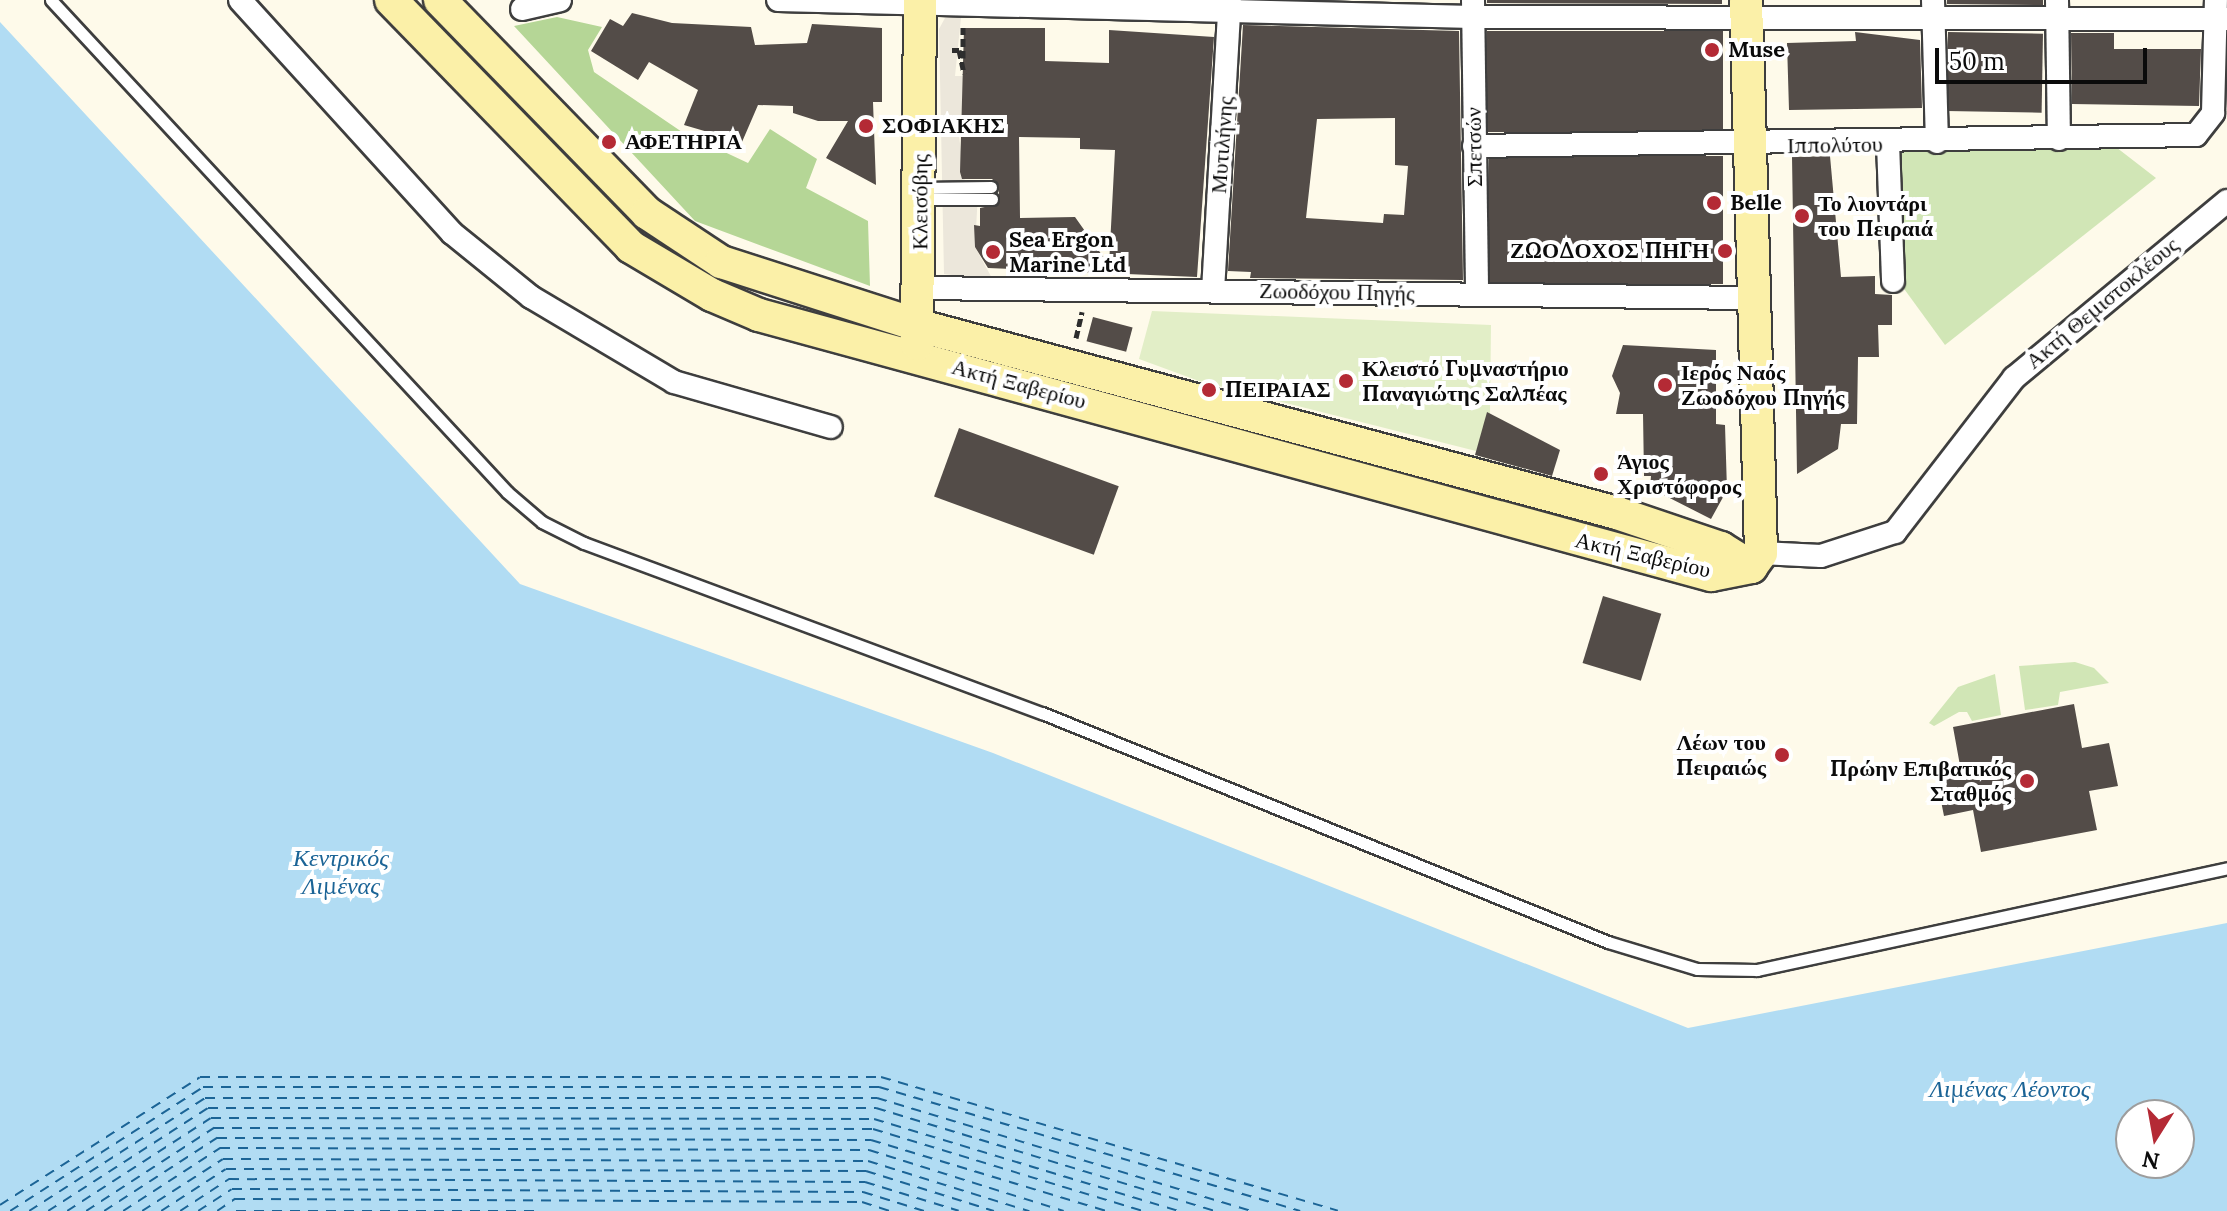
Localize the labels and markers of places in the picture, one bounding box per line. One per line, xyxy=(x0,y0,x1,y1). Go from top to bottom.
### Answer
place label: Muse xyxy=(1728,37,1785,63)
marker: Muse xyxy=(1703,41,1721,59)
place label: ΣΟΦΙΑΚΗΣ xyxy=(882,113,1005,139)
marker: ΣΟΦΙΑΚΗΣ xyxy=(857,117,875,135)
place label: ΑΦΕΤΗΡΙΑ xyxy=(625,129,742,155)
marker: ΑΦΕΤΗΡΙΑ xyxy=(600,133,618,151)
place label: Belle xyxy=(1730,190,1782,216)
place label: Το λιοντάρι του Πειραιά xyxy=(1818,190,1933,242)
marker: Belle xyxy=(1705,194,1723,212)
marker: Το λιοντάρι του Πειραιά xyxy=(1793,207,1811,225)
place label: Sea Ergon Marine Ltd xyxy=(1009,226,1126,278)
place label: ΖΩΟΔΟΧΟΣ ΠΗΓΗ xyxy=(1510,238,1709,264)
marker: ΖΩΟΔΟΧΟΣ ΠΗΓΗ xyxy=(1716,242,1734,260)
marker: Sea Ergon Marine Ltd xyxy=(984,243,1002,261)
place label: Κλειστό Γυμναστήριο Παναγιώτης Σαλπέας xyxy=(1362,355,1569,406)
place label: Ιερός Ναός Ζωοδόχου Πηγής xyxy=(1681,359,1845,410)
marker: Κλειστό Γυμναστήριο Παναγιώτης Σαλπέας xyxy=(1337,372,1355,390)
marker: Ιερός Ναός Ζωοδόχου Πηγής xyxy=(1656,376,1674,394)
place label: ΠΕΙΡΑΙΑΣ xyxy=(1225,377,1331,403)
marker: ΠΕΙΡΑΙΑΣ xyxy=(1200,381,1218,399)
place label: Άγιος Χριστόφορος xyxy=(1617,448,1741,500)
marker: Άγιος Χριστόφορος xyxy=(1592,465,1610,483)
place label: Λέων του Πειραιώς xyxy=(1676,729,1766,780)
marker: Λέων του Πειραιώς xyxy=(1773,746,1791,764)
place label: Πρώην Επιβατικός Σταθμός xyxy=(1830,755,2011,806)
marker: Πρώην Επιβατικός Σταθμός xyxy=(2018,772,2036,790)

